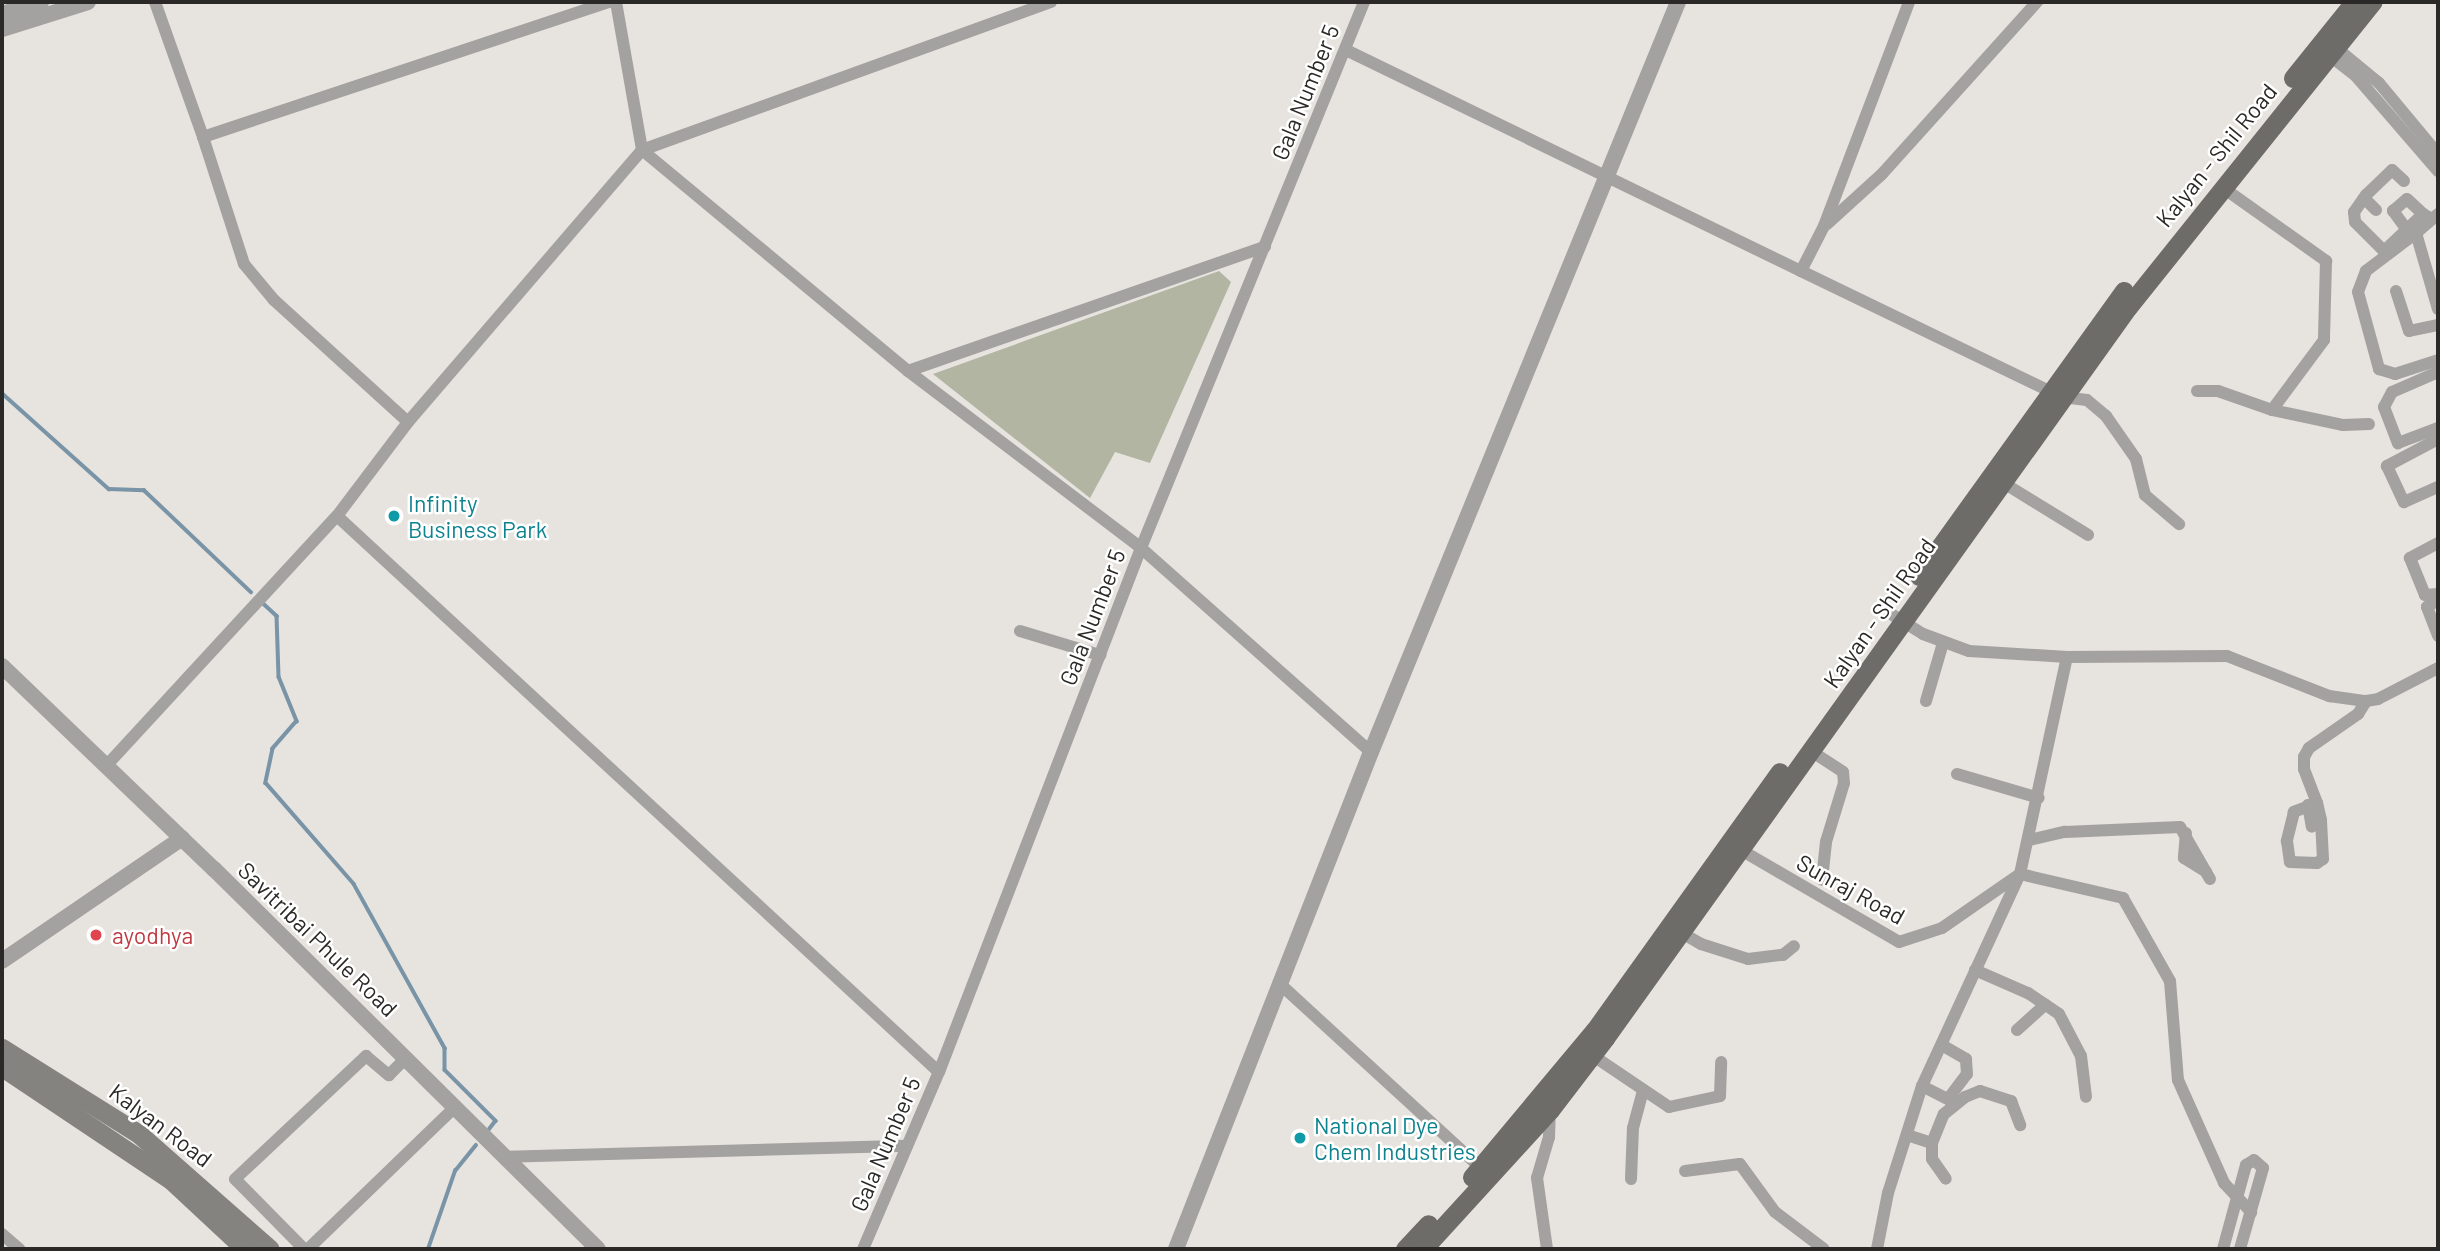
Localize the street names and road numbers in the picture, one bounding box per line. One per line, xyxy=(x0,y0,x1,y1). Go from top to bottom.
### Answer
street label: Gala Number 5 xyxy=(1265,20,1345,164)
street label: Kalyan - Shil Road xyxy=(2150,78,2282,232)
street label: Kalyan - Shil Road xyxy=(1817,533,1941,693)
street label: Gala Number 5 xyxy=(1053,545,1131,689)
street label: Sunraj Road xyxy=(1792,848,1910,930)
street label: Savitribai Phule Road xyxy=(233,856,403,1022)
street label: Gala Number 5 xyxy=(844,1072,926,1216)
street label: Kalyan Road xyxy=(104,1078,218,1172)

